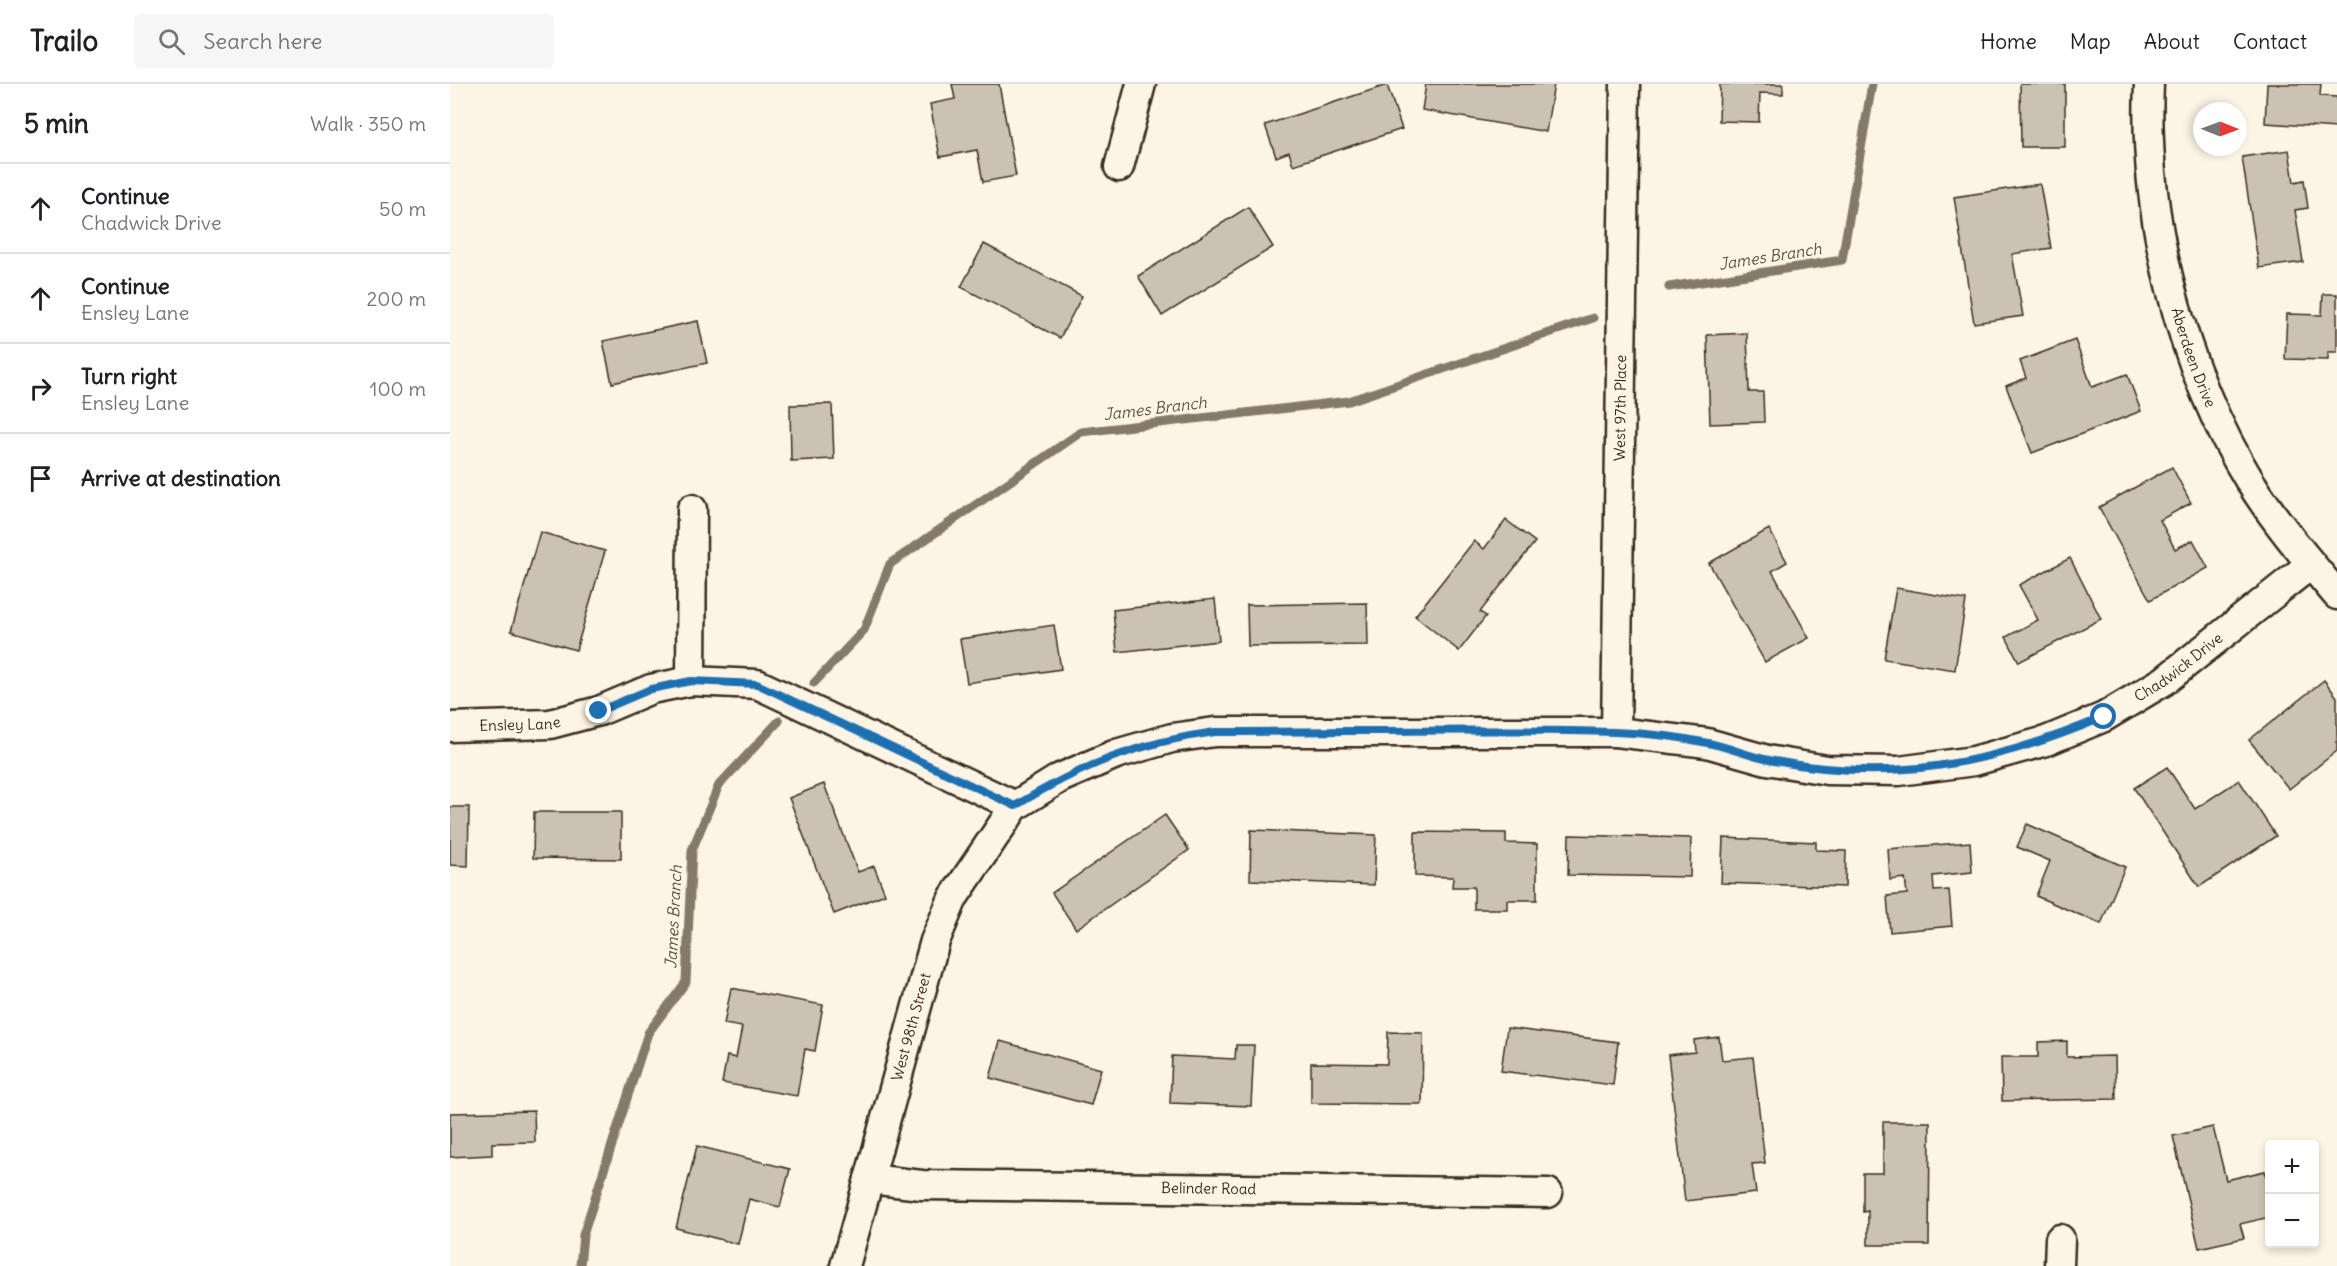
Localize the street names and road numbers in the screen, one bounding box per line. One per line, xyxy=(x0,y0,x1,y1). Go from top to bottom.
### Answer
street label: Aberdeen Drive xyxy=(2167,305,2220,410)
street label: West 97th Place xyxy=(1610,355,1630,461)
street label: Chadwick Drive xyxy=(2130,628,2226,706)
street label: Ensley Lane xyxy=(479,712,563,735)
street label: West 98th Street xyxy=(887,971,935,1083)
street label: Belinder Road xyxy=(1161,1178,1256,1198)

